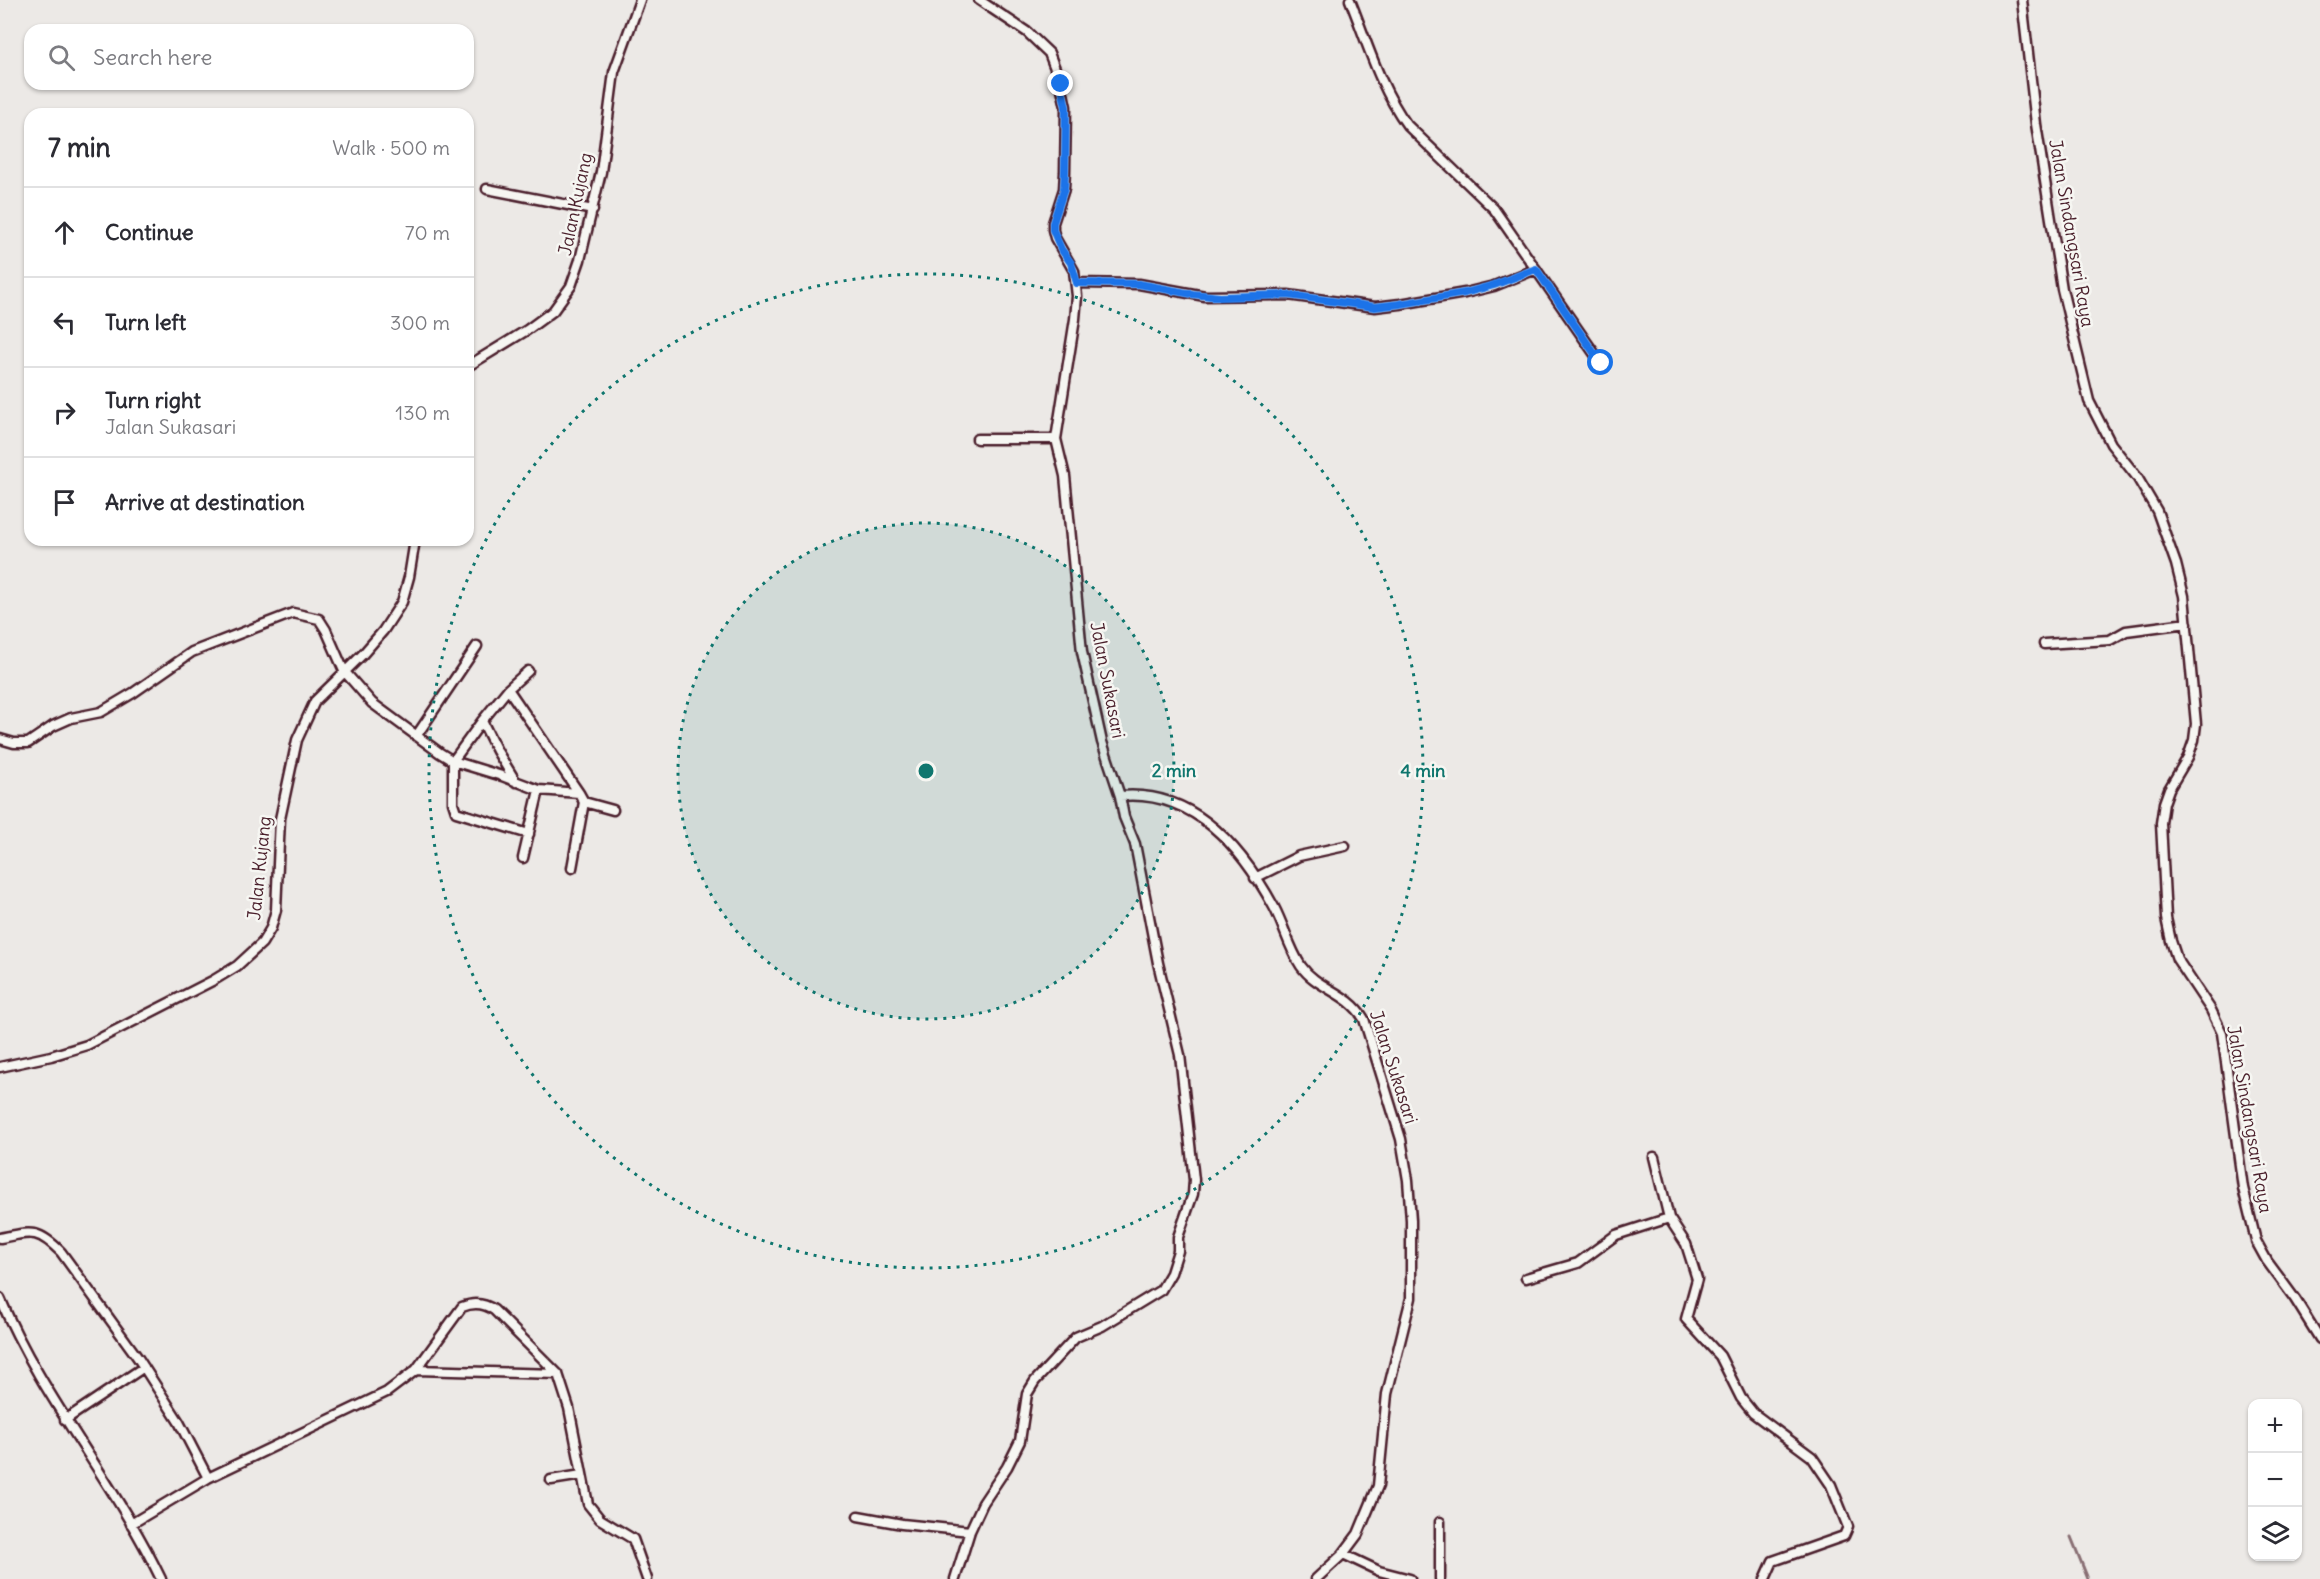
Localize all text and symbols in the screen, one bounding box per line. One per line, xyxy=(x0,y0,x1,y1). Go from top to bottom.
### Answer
search box xyxy=(24,24,474,90)
icon: search xyxy=(45,41,78,74)
text: Search here xyxy=(93,43,212,71)
route end xyxy=(1047,70,1073,96)
text: 7 min xyxy=(48,131,111,164)
text: Walk · 500 m xyxy=(332,135,450,160)
street label: Jalan Sindangsari Raya xyxy=(2044,137,2100,329)
street label: Jalan Kujang xyxy=(553,150,597,258)
icon: ahead xyxy=(48,216,81,249)
text: Continue xyxy=(105,218,194,246)
text: 70 m xyxy=(405,220,450,245)
icon: left xyxy=(48,306,81,339)
text: Turn left xyxy=(105,308,186,336)
text: 300 m xyxy=(390,310,450,335)
route start xyxy=(1587,349,1613,375)
text: Turn right xyxy=(105,386,201,414)
icon: right xyxy=(48,396,81,429)
text: 130 m xyxy=(395,400,450,425)
text: Jalan Sukasari xyxy=(105,414,236,439)
icon: arrive xyxy=(48,486,81,519)
text: Arrive at destination xyxy=(105,488,305,516)
street label: Jalan Sukasari xyxy=(1085,620,1131,740)
text: 2 min xyxy=(1152,759,1197,782)
text: 4 min xyxy=(1401,759,1446,782)
centre of rings xyxy=(916,761,936,781)
street label: Jalan Kujang xyxy=(242,815,276,921)
street label: Jalan Sukasari xyxy=(1365,1007,1423,1127)
street label: Jalan Sindangsari Raya xyxy=(2222,1023,2278,1215)
map controls xyxy=(2248,1399,2302,1561)
button: + xyxy=(2248,1399,2302,1453)
button: − xyxy=(2248,1453,2302,1507)
button: layers xyxy=(2248,1507,2302,1561)

